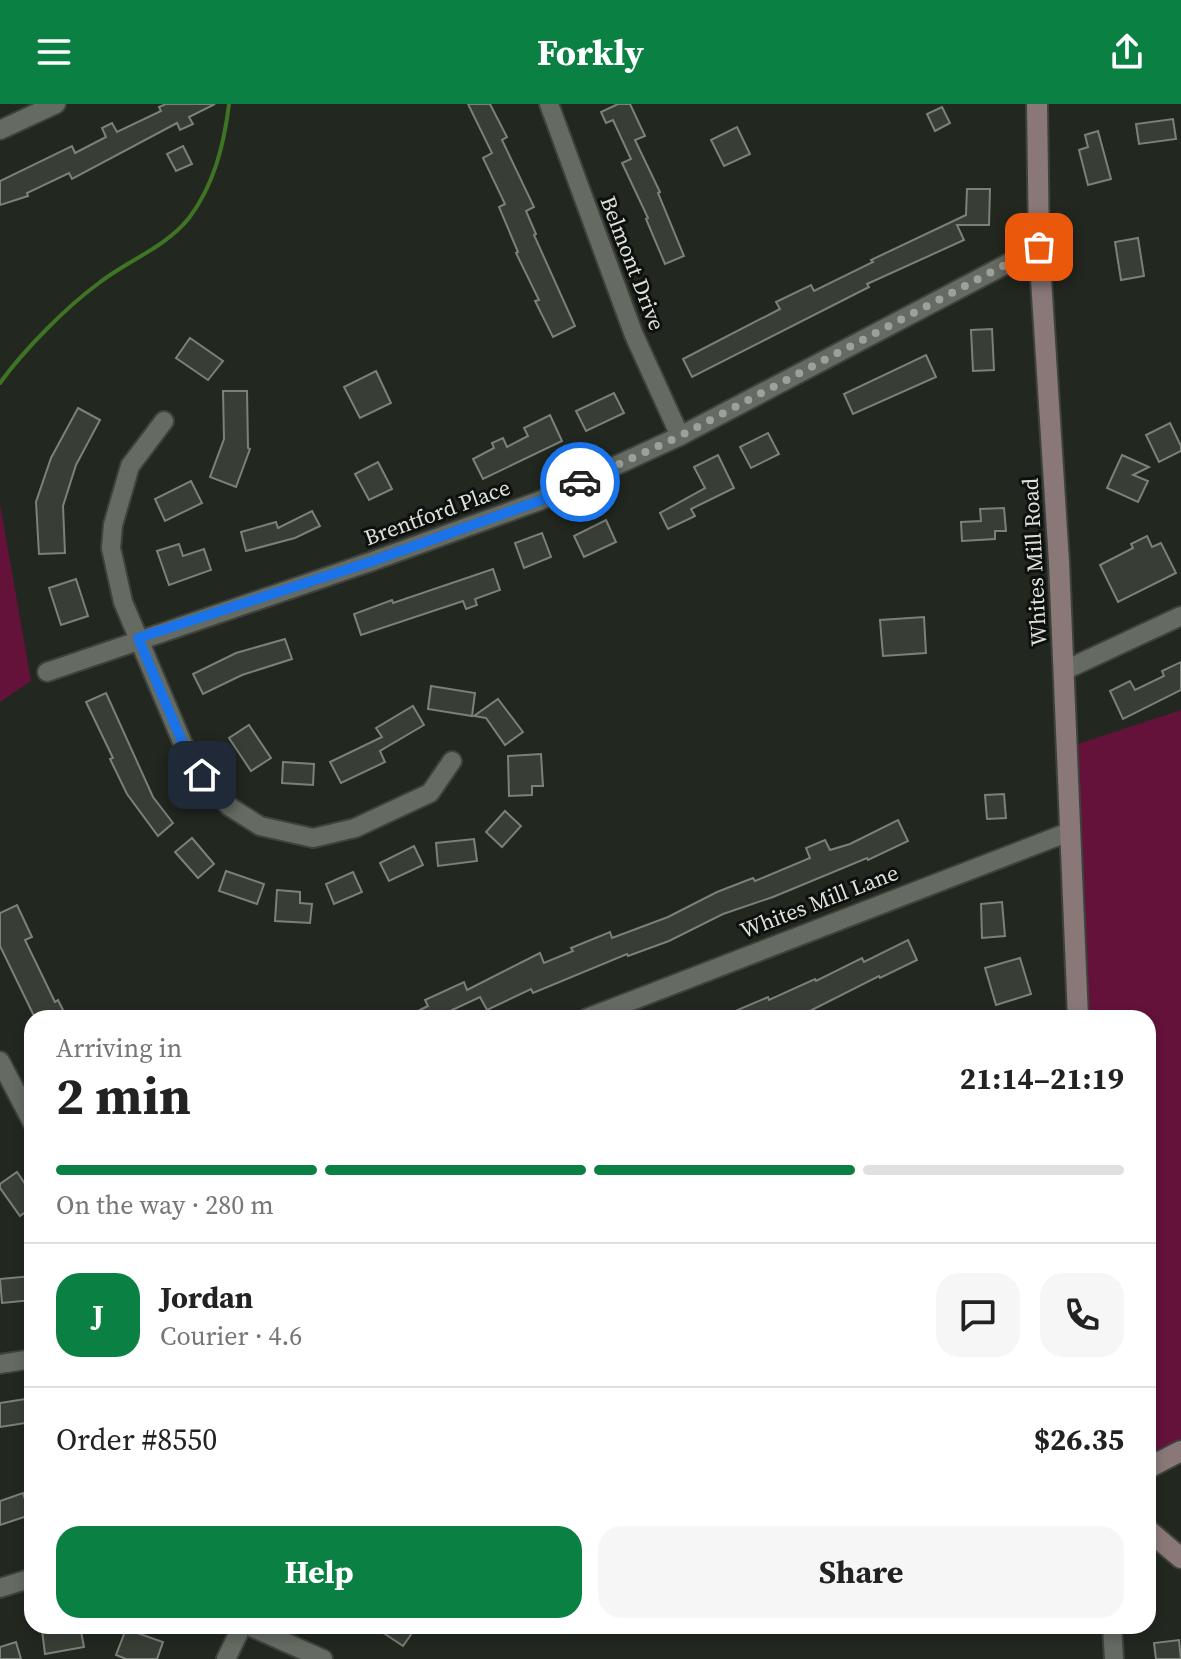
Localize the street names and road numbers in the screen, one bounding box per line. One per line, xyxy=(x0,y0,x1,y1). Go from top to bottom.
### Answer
street label: Belmont Drive xyxy=(594,191,672,335)
street label: Brentford Place xyxy=(360,472,514,552)
street label: Whites Mill Road xyxy=(1015,477,1053,647)
street label: Whites Mill Lane xyxy=(735,857,903,945)

